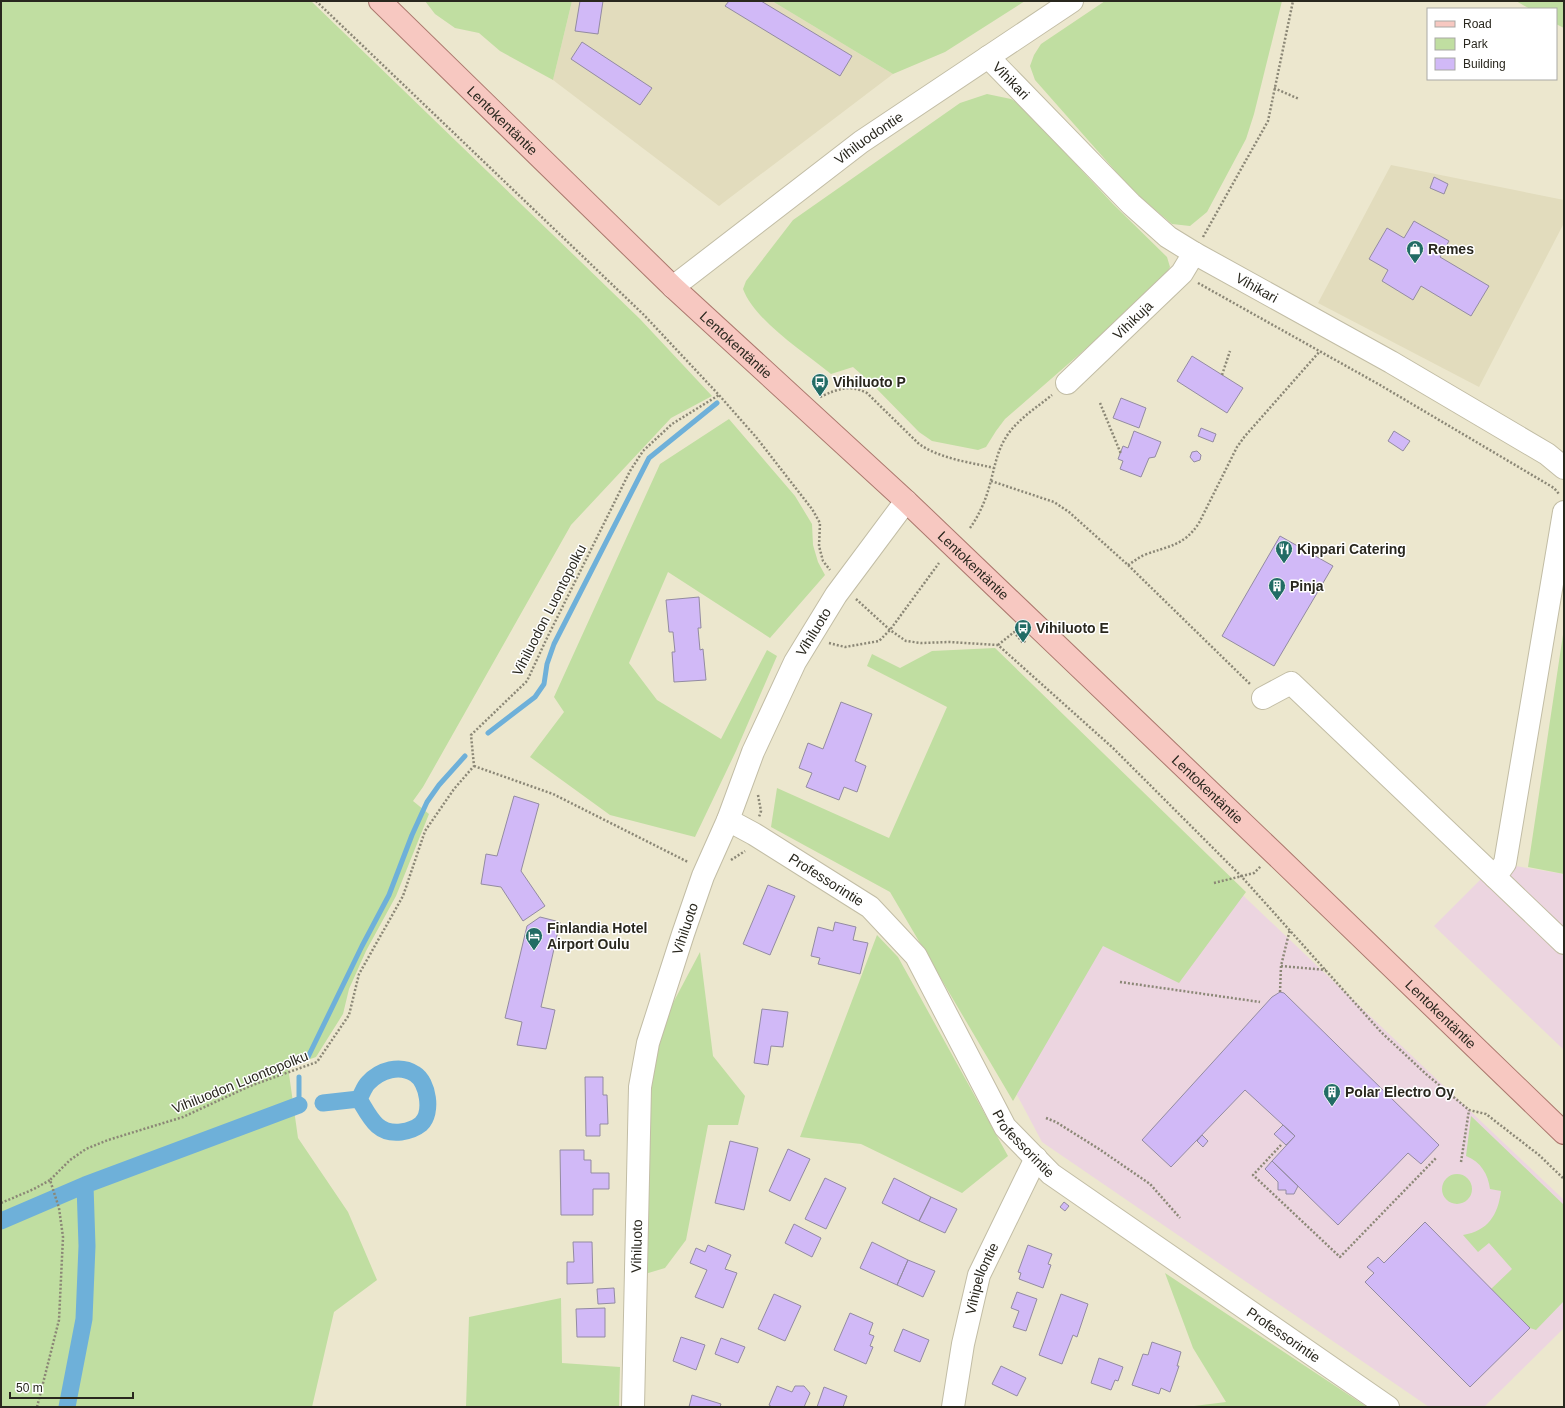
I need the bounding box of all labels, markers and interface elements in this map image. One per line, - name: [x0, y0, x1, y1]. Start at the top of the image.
- legend: [1427, 8, 1557, 80]
- text: Road: [1463, 17, 1492, 31]
- text: Park: [1463, 37, 1489, 51]
- text: Building: [1463, 57, 1506, 71]
- street label: Vihikari: [989, 59, 1033, 103]
- street label: Lentokentäntie: [464, 83, 541, 158]
- street label: Vihiluodontie: [831, 108, 906, 168]
- shop icon: Remes: [1405, 239, 1425, 264]
- place label: Remes: [1428, 241, 1474, 257]
- street label: Vihikari: [1233, 270, 1281, 306]
- street label: Vihikuja: [1110, 297, 1156, 343]
- street label: Lentokentäntie: [697, 308, 775, 382]
- bus stop icon: Vihiluoto P: [810, 372, 830, 397]
- place label: Vihiluoto P: [833, 374, 906, 390]
- street label: Lentokentäntie: [935, 528, 1012, 603]
- restaurant icon: Kippari Catering: [1274, 539, 1294, 564]
- place label: Kippari Catering: [1297, 541, 1406, 557]
- street label: Vihiluodon Luontopolku: [509, 542, 589, 678]
- building icon: Pinja: [1267, 576, 1287, 601]
- place label: Pinja: [1290, 578, 1324, 594]
- street label: Vihiluoto: [793, 605, 834, 659]
- bus stop icon: Vihiluoto E: [1013, 618, 1033, 643]
- place label: Vihiluoto E: [1036, 620, 1109, 636]
- street label: Lentokentäntie: [1169, 752, 1246, 827]
- street label: Professorintie: [786, 850, 867, 909]
- street label: Vihiluoto: [669, 900, 701, 956]
- place label: Finlandia Hotel Airport Oulu: [547, 920, 647, 952]
- hotel icon: Finlandia Hotel Airport Oulu: [524, 926, 544, 951]
- street label: Lentokentäntie: [1402, 976, 1480, 1052]
- street label: Vihiluodon Luontopolku: [170, 1047, 310, 1117]
- building icon: Polar Electro Oy: [1322, 1082, 1342, 1107]
- place label: Polar Electro Oy: [1345, 1084, 1454, 1100]
- street label: Professorintie: [989, 1107, 1058, 1181]
- street label: Vihiluoto: [628, 1219, 645, 1273]
- street label: Vihipellontie: [962, 1240, 1002, 1316]
- street label: Professorintie: [1244, 1304, 1323, 1366]
- scale bar: [10, 1374, 133, 1400]
- text: 50 m: [16, 1381, 43, 1395]

